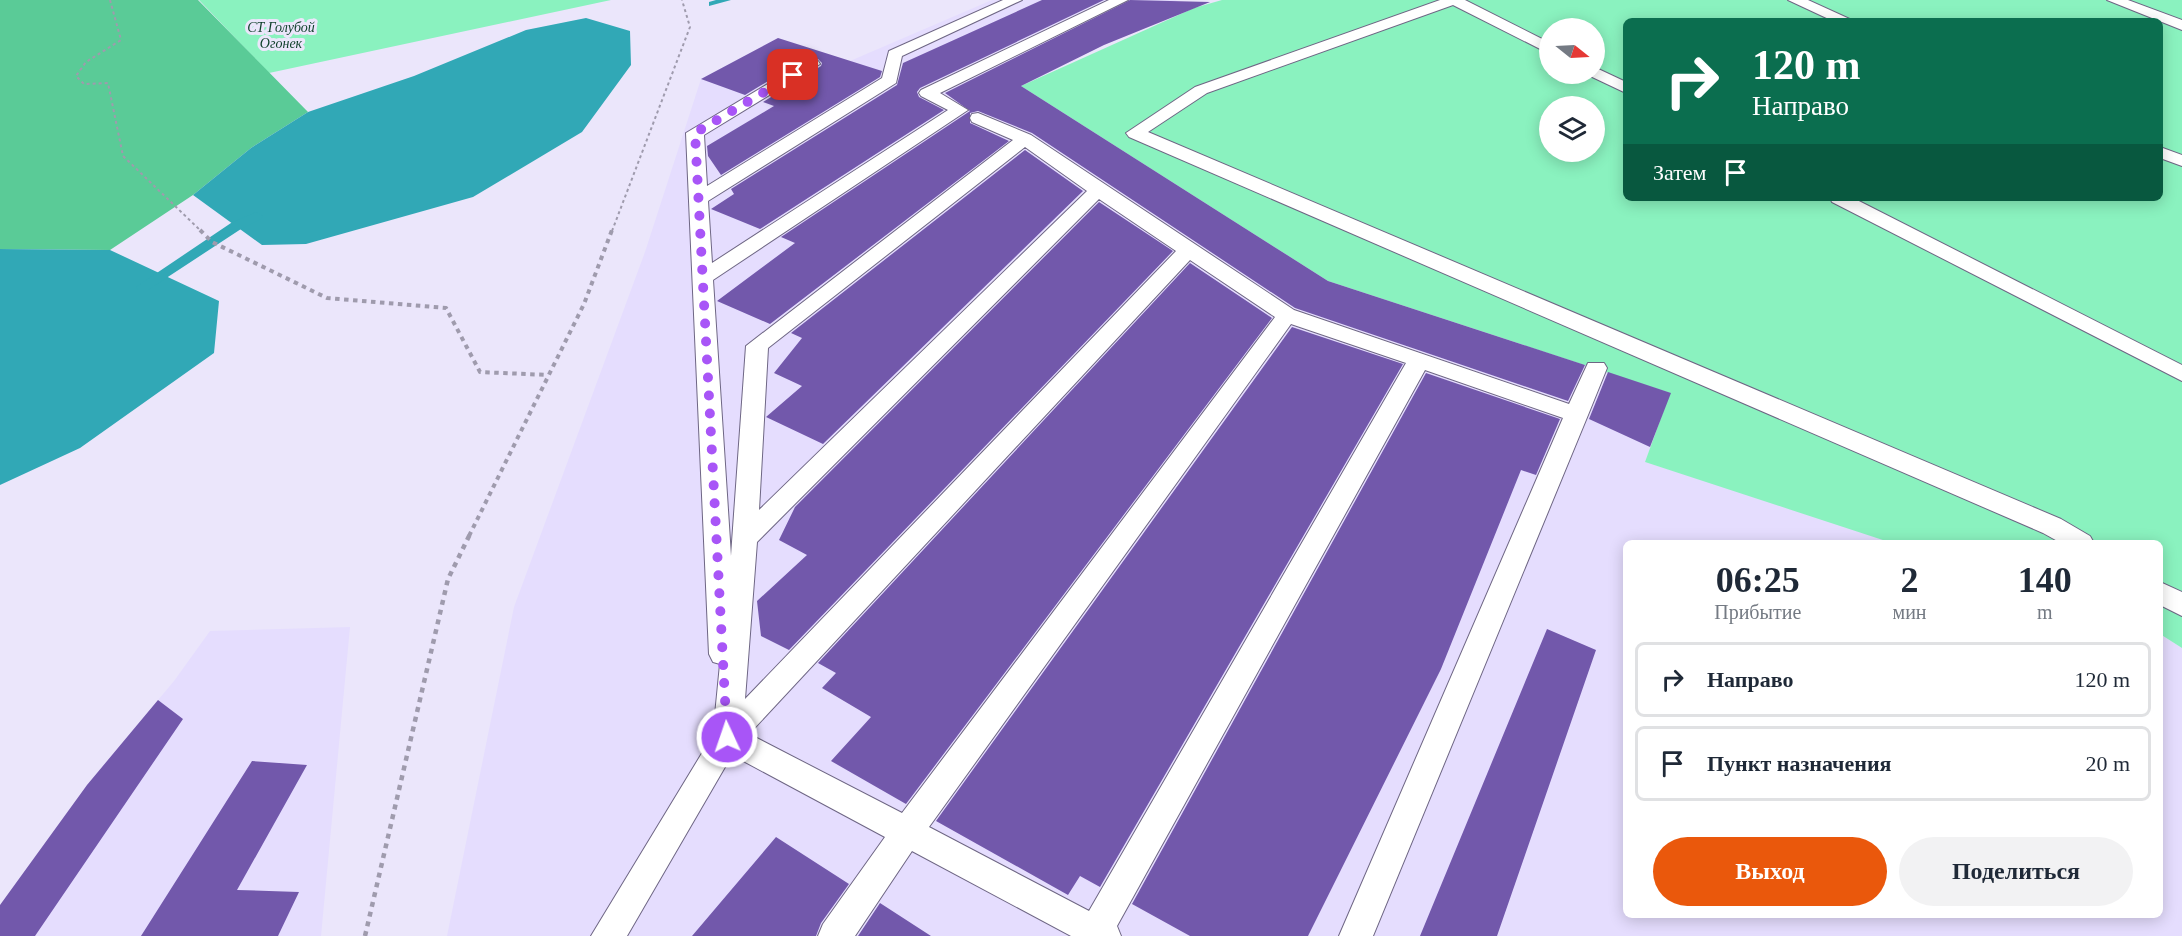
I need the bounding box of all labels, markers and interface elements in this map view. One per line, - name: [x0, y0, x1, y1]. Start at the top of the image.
- north arrow: [1539, 18, 1605, 84]
- map controls: [1539, 18, 1605, 162]
- park label: СТ Голубой Огонек: [247, 20, 315, 51]
- icon: right: [1653, 42, 1731, 120]
- text: 120 m: [1752, 42, 1861, 88]
- pin: [767, 49, 818, 100]
- icon: arrive: [776, 58, 809, 91]
- text: Направо: [1752, 91, 1849, 121]
- button: layers: [1539, 96, 1605, 162]
- icon: arrive: [1719, 156, 1752, 189]
- text: Затем: [1653, 160, 1707, 185]
- text: 06:25: [1716, 560, 1800, 600]
- text: 2: [1901, 560, 1919, 600]
- text: 140: [2018, 560, 2072, 600]
- text: Прибытие: [1714, 601, 1801, 623]
- text: мин: [1893, 601, 1927, 623]
- text: m: [2037, 601, 2053, 623]
- icon: right: [1656, 663, 1689, 696]
- text: Направо: [1707, 667, 1793, 692]
- text: 120 m: [2074, 667, 2130, 692]
- position arrow: [695, 705, 759, 769]
- icon: arrive: [1656, 747, 1689, 780]
- text: Пункт назначения: [1707, 751, 1892, 776]
- text: 20 m: [2085, 751, 2130, 776]
- button: Выход: [1653, 837, 1887, 906]
- button: Поделиться: [1899, 837, 2133, 906]

